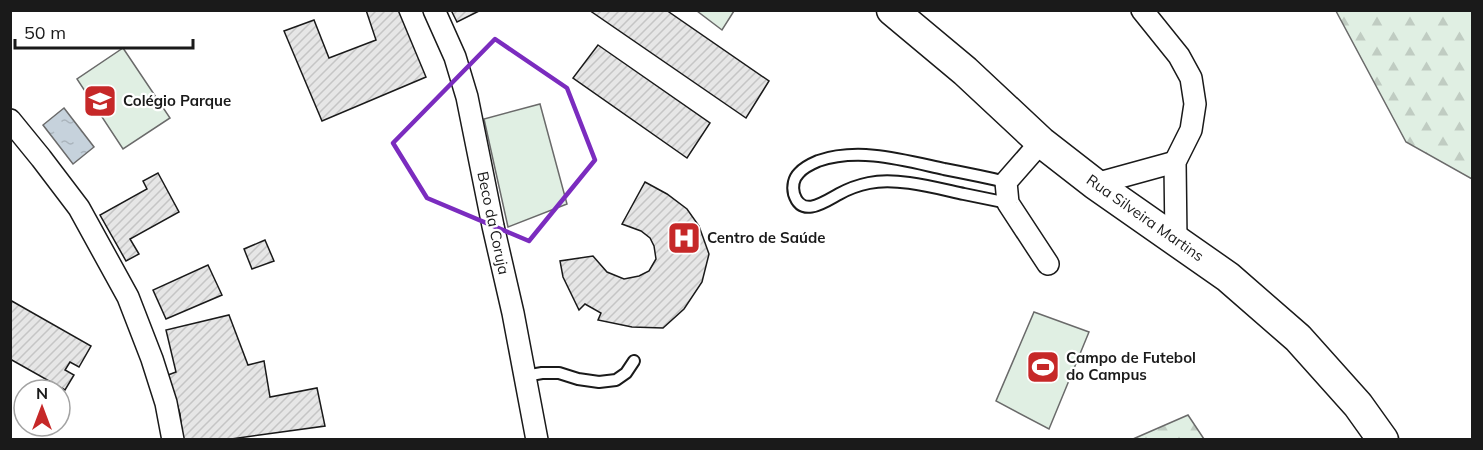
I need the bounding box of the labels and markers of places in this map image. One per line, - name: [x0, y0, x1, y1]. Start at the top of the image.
- school or university icon: Colégio Parque: [82, 83, 118, 119]
- place label: Colégio Parque: [123, 91, 231, 110]
- hospital icon: Centro de Saúde: [666, 220, 702, 256]
- place label: Centro de Saúde: [707, 228, 826, 247]
- place label: Campo de Futebol do Campus: [1066, 348, 1196, 384]
- sports icon: Campo de Futebol do Campus: [1025, 349, 1061, 385]

